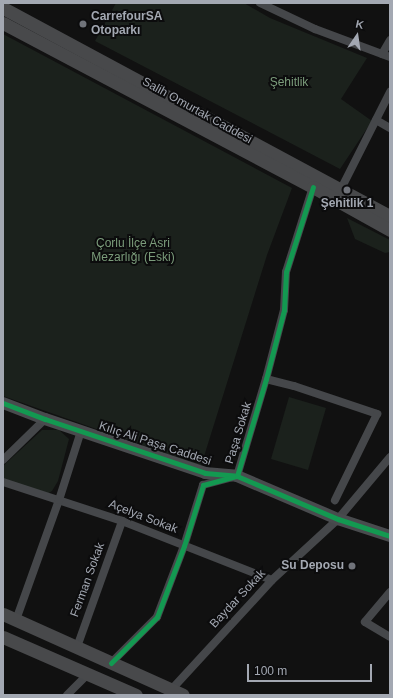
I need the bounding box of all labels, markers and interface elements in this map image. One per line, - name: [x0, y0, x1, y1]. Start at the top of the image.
- place label: CarrefourSA Otoparkı: [91, 10, 162, 38]
- north arrow: [337, 16, 377, 56]
- text: K: [354, 18, 365, 31]
- marker: CarrefourSA Otoparkı: [78, 19, 88, 29]
- street label: Salih Omurtak Caddesi: [140, 75, 254, 147]
- park label: Şehitlik: [270, 76, 308, 90]
- marker: Şehitlik 1: [342, 185, 352, 195]
- place label: Şehitlik 1: [321, 197, 373, 211]
- park label: Çorlu İlçe Asri Mezarlığı (Eski): [91, 237, 175, 265]
- street label: Paşa Sokak: [223, 400, 255, 466]
- street label: Kılıç Ali Paşa Caddesi: [97, 419, 213, 469]
- street label: Açelya Sokak: [106, 497, 180, 537]
- street label: Ferman Sokak: [68, 541, 108, 619]
- place label: Su Deposu: [281, 559, 344, 573]
- marker: Su Deposu: [347, 561, 357, 571]
- street label: Baydar Sokak: [207, 567, 269, 631]
- scale bar: [249, 656, 374, 682]
- text: 100 m: [254, 664, 287, 678]

